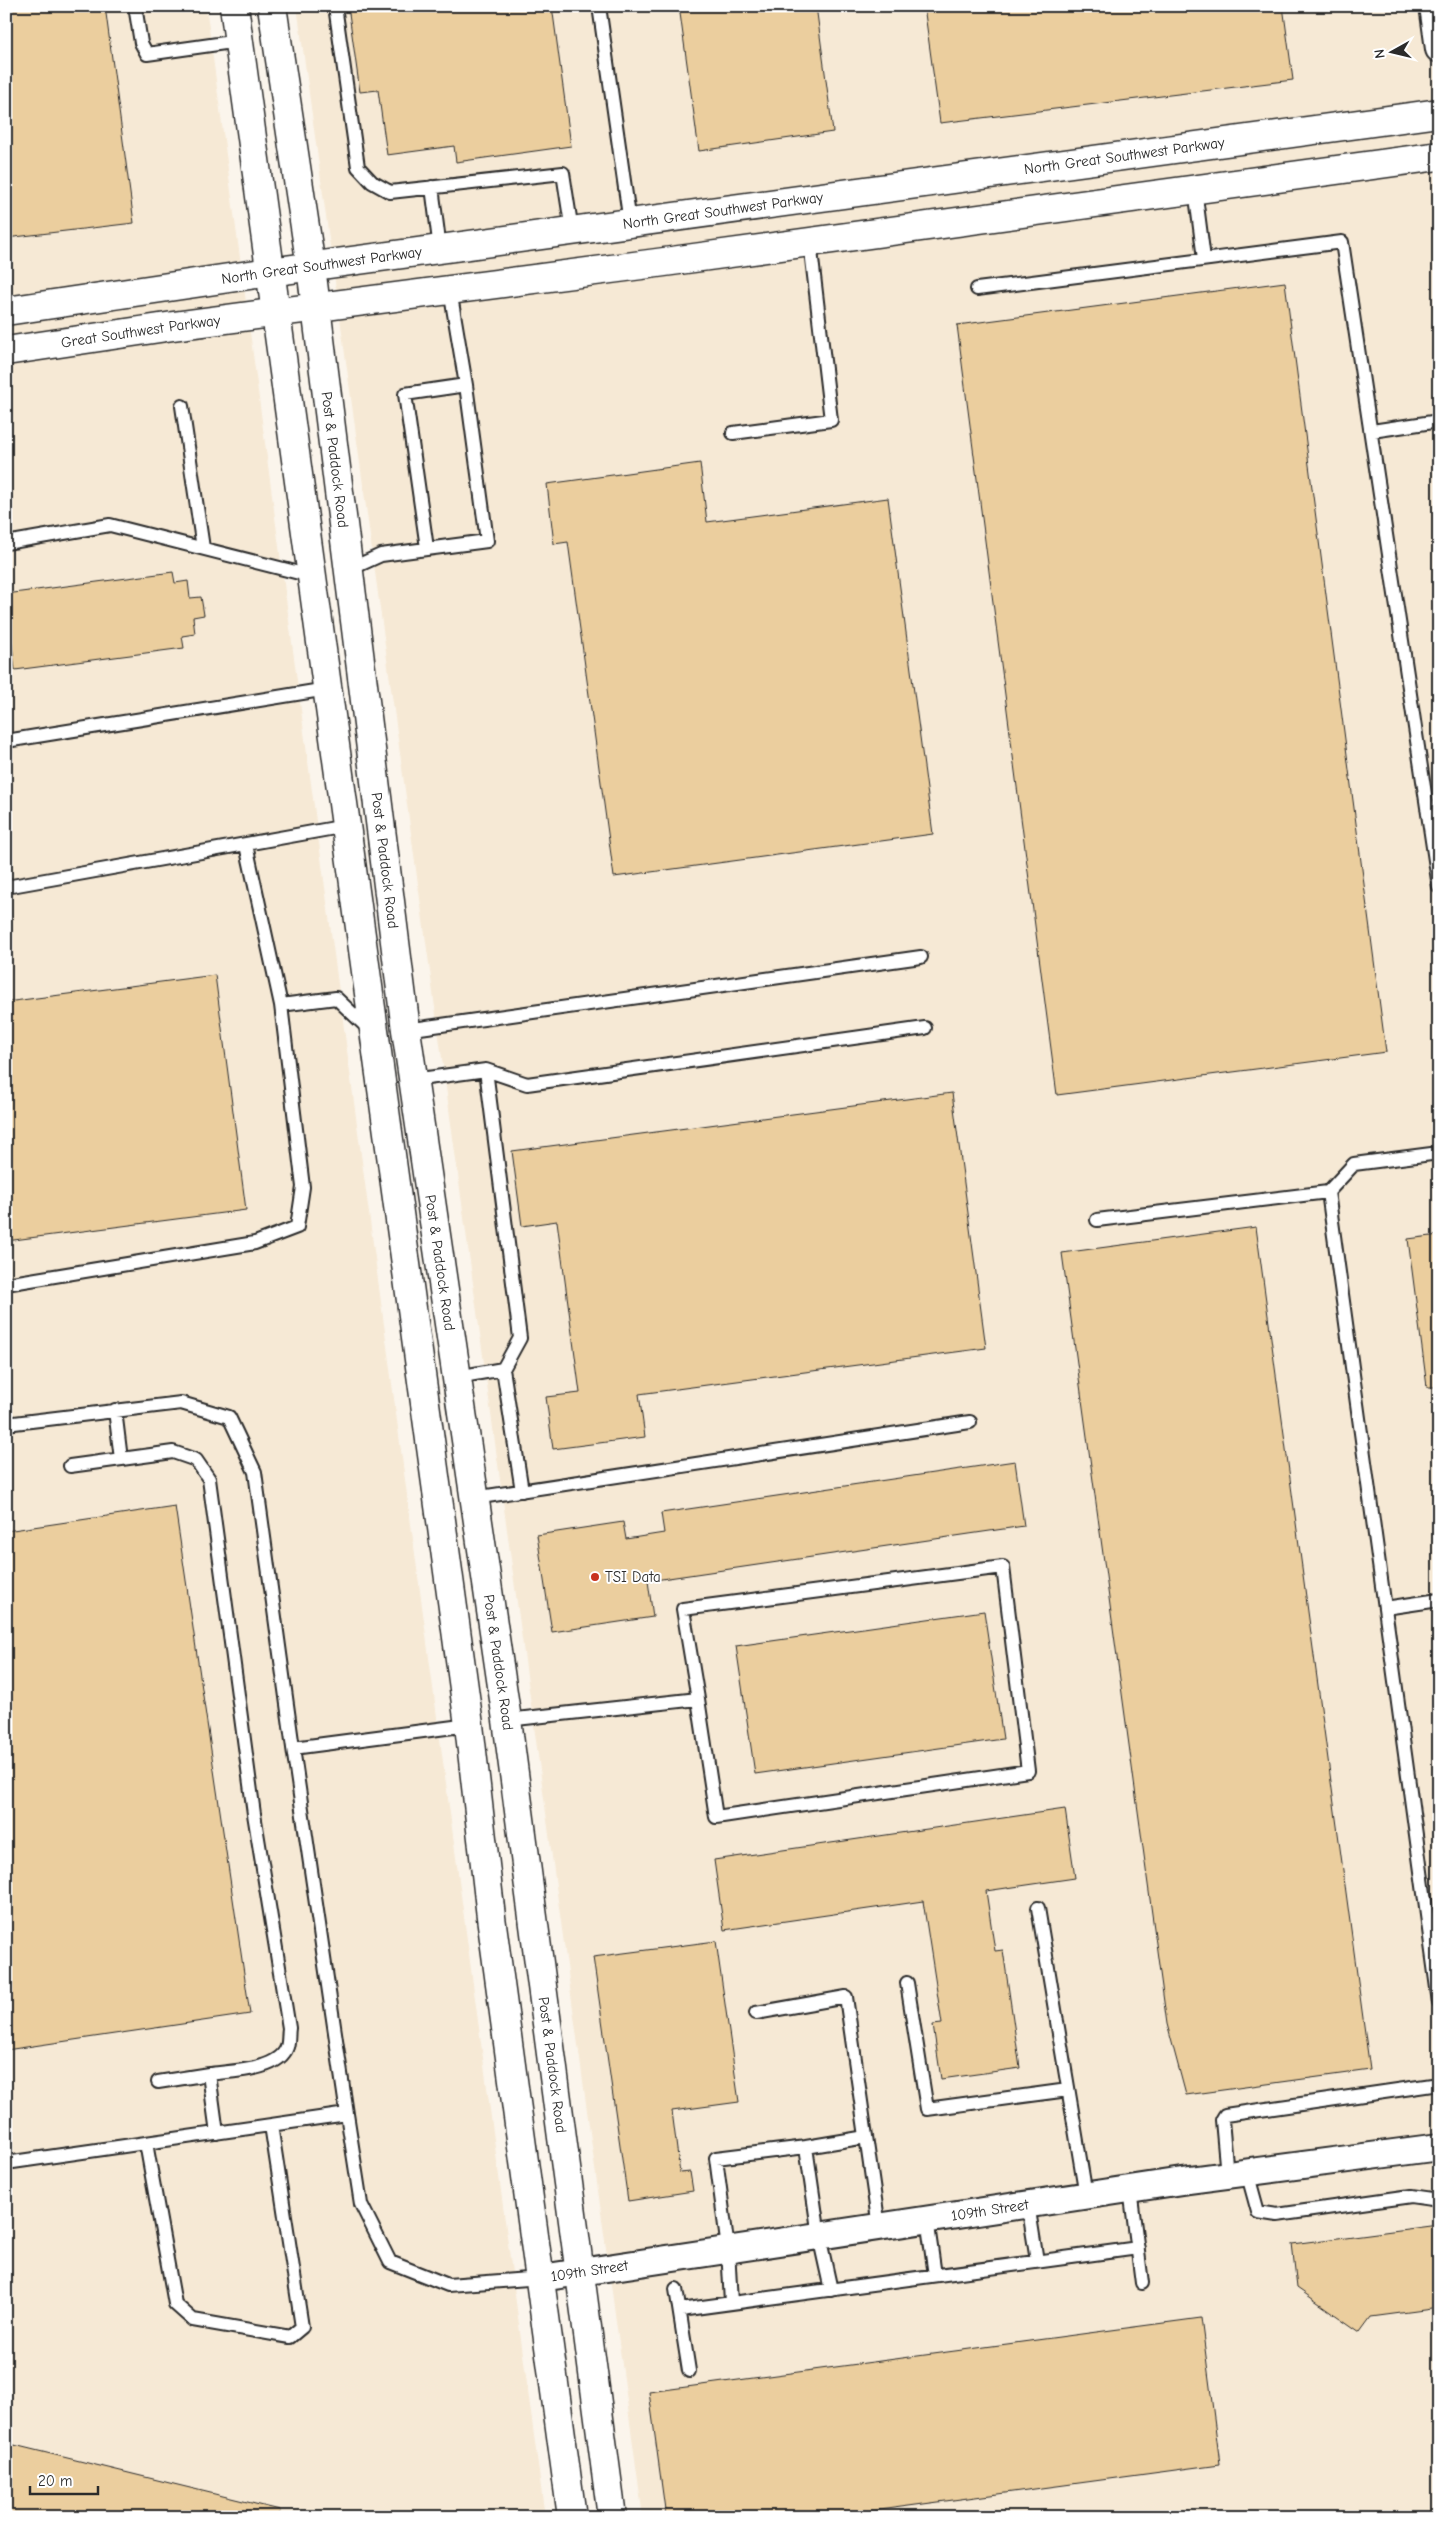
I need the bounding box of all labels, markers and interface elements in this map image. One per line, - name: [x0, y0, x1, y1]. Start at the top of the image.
- north arrow: [1368, 28, 1418, 78]
- text: N: [1371, 48, 1389, 59]
- street label: North Great Southwest Parkway: [1023, 133, 1226, 178]
- street label: North Great Southwest Parkway: [622, 188, 825, 233]
- street label: North Great Southwest Parkway: [220, 242, 423, 288]
- street label: Great Southwest Parkway: [60, 311, 222, 352]
- street label: Post & Paddock Road: [318, 390, 352, 529]
- street label: Post & Paddock Road: [367, 791, 402, 930]
- street label: Post & Paddock Road: [421, 1194, 459, 1332]
- place label: TSI Data: [605, 1568, 661, 1586]
- marker: TSI Data: [589, 1571, 601, 1583]
- street label: Post & Paddock Road: [480, 1593, 517, 1732]
- street label: Post & Paddock Road: [535, 1996, 570, 2134]
- street label: 109th Street: [950, 2195, 1030, 2225]
- street label: 109th Street: [550, 2256, 630, 2285]
- scale bar: [30, 2463, 98, 2495]
- text: 20 m: [38, 2472, 72, 2490]

